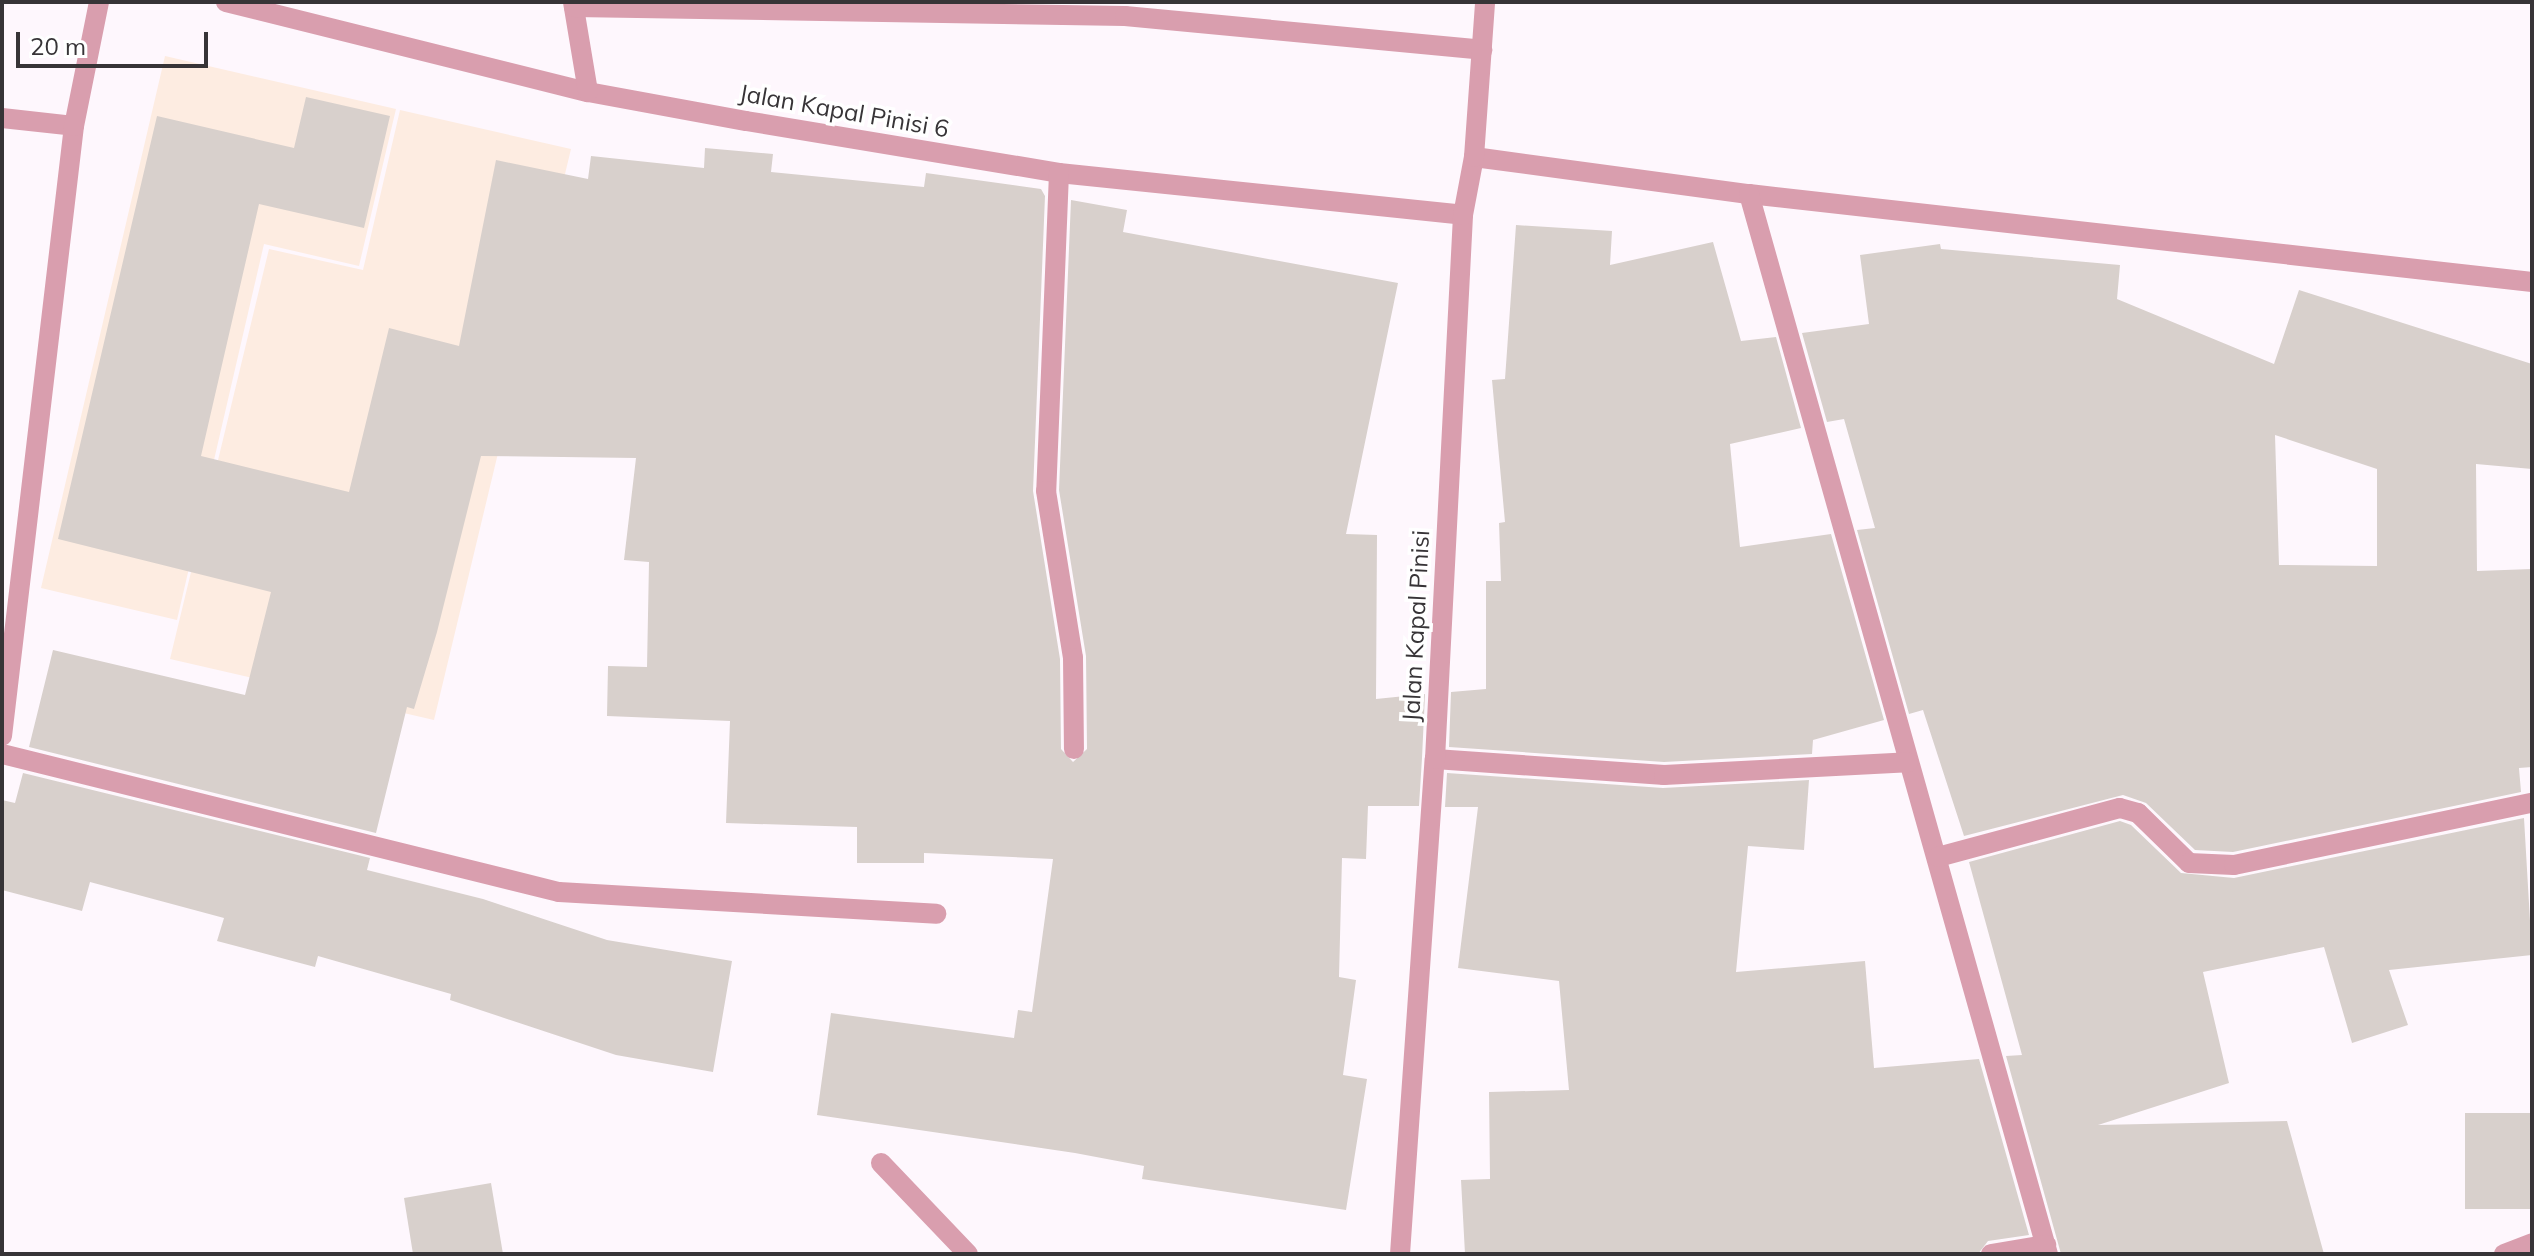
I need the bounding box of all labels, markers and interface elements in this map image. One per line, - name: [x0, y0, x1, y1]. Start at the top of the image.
- scale bar: [20, 16, 212, 66]
- text: 20 m: [30, 31, 86, 61]
- street label: Jalan Kapal Pinisi 6: [737, 78, 951, 144]
- street label: Jalan Kapal Pinisi: [1397, 529, 1435, 723]

